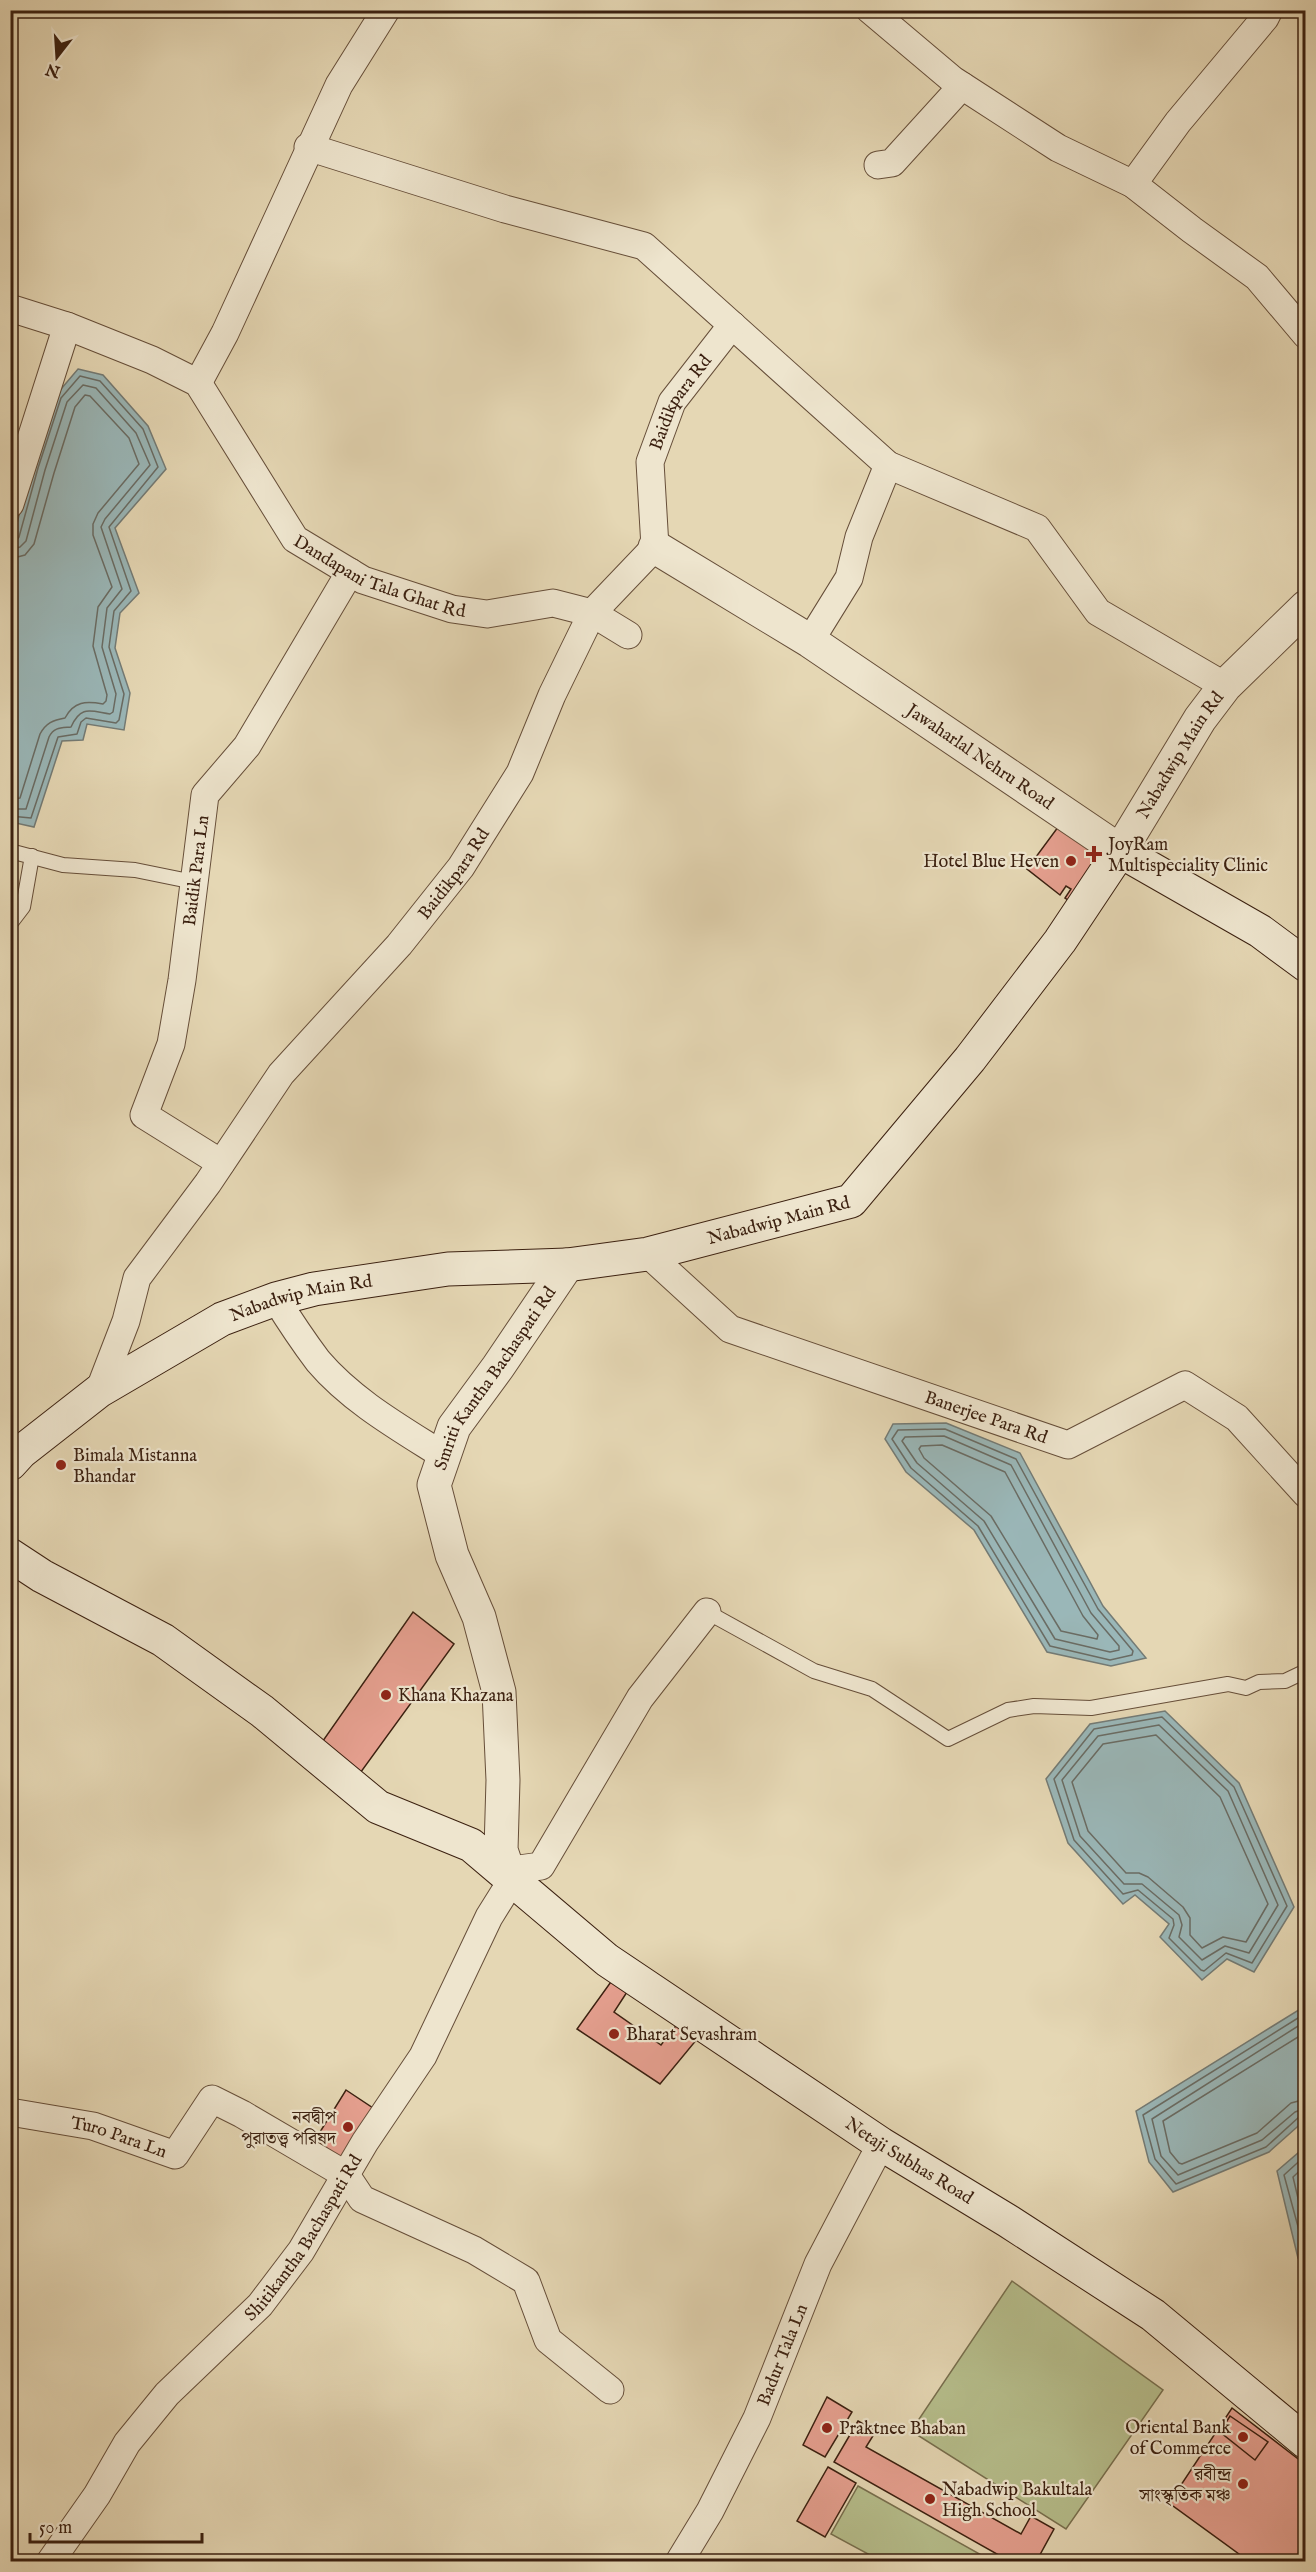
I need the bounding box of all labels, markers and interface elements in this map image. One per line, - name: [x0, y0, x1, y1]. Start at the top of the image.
- north arrow: [27, 27, 87, 87]
- text: N: [44, 58, 64, 81]
- street label: Baidikpara Rd: [645, 350, 718, 454]
- street label: Dandapani Tala Ghat Rd: [289, 531, 467, 624]
- street label: Nabadwip Main Rd: [1132, 687, 1230, 823]
- street label: Jawaharlal Nehru Road: [900, 698, 1058, 816]
- street label: Baidik Para Ln: [179, 814, 215, 927]
- street label: Baidikpara Rd: [414, 824, 496, 925]
- place label: JoyRam Multispeciality Clinic: [1106, 834, 1268, 878]
- marker: JoyRam Multispeciality Clinic: [1085, 845, 1103, 863]
- place label: Hotel Blue Heven: [923, 851, 1059, 874]
- marker: Hotel Blue Heven: [1064, 854, 1078, 868]
- street label: Nabadwip Main Rd: [705, 1192, 853, 1251]
- street label: Nabadwip Main Rd: [227, 1270, 374, 1328]
- street label: Smriti Kantha Bachaspati Rd: [430, 1282, 562, 1473]
- street label: Banerjee Para Rd: [921, 1387, 1051, 1450]
- place label: Bimala Mistanna Bhandar: [73, 1445, 197, 1489]
- marker: Bimala Mistanna Bhandar: [54, 1458, 68, 1472]
- place label: Khana Khazana: [398, 1685, 514, 1708]
- marker: Khana Khazana: [379, 1688, 393, 1702]
- place label: Bharat Sevashram: [626, 2024, 757, 2047]
- marker: Bharat Sevashram: [607, 2027, 621, 2041]
- place label: নবদ্বীপ পুরাতত্ত্ব পরিষদ: [241, 2107, 337, 2151]
- street label: Turo Para Ln: [69, 2112, 170, 2164]
- street label: Netaji Subhas Road: [840, 2113, 977, 2210]
- marker: নবদ্বীপ পুরাতত্ত্ব পরিষদ: [341, 2120, 355, 2134]
- street label: Shitikantha Bachaspati Rd: [240, 2150, 368, 2327]
- street label: Badur Tala Ln: [753, 2301, 814, 2410]
- place label: Oriental Bank of Commerce: [1125, 2417, 1231, 2461]
- place label: Praktnee Bhaban: [839, 2418, 966, 2441]
- marker: Praktnee Bhaban: [820, 2421, 834, 2435]
- marker: Oriental Bank of Commerce: [1236, 2430, 1250, 2444]
- place label: রবীন্দ্র সাংস্কৃতিক মঞ্চ: [1138, 2464, 1232, 2508]
- marker: রবীন্দ্র সাংস্কৃতিক মঞ্চ: [1236, 2477, 1250, 2491]
- place label: Nabadwip Bakultala High School: [942, 2479, 1092, 2523]
- marker: Nabadwip Bakultala High School: [923, 2492, 937, 2506]
- scale bar: [30, 2506, 202, 2544]
- text: 50 m: [39, 2517, 72, 2540]

